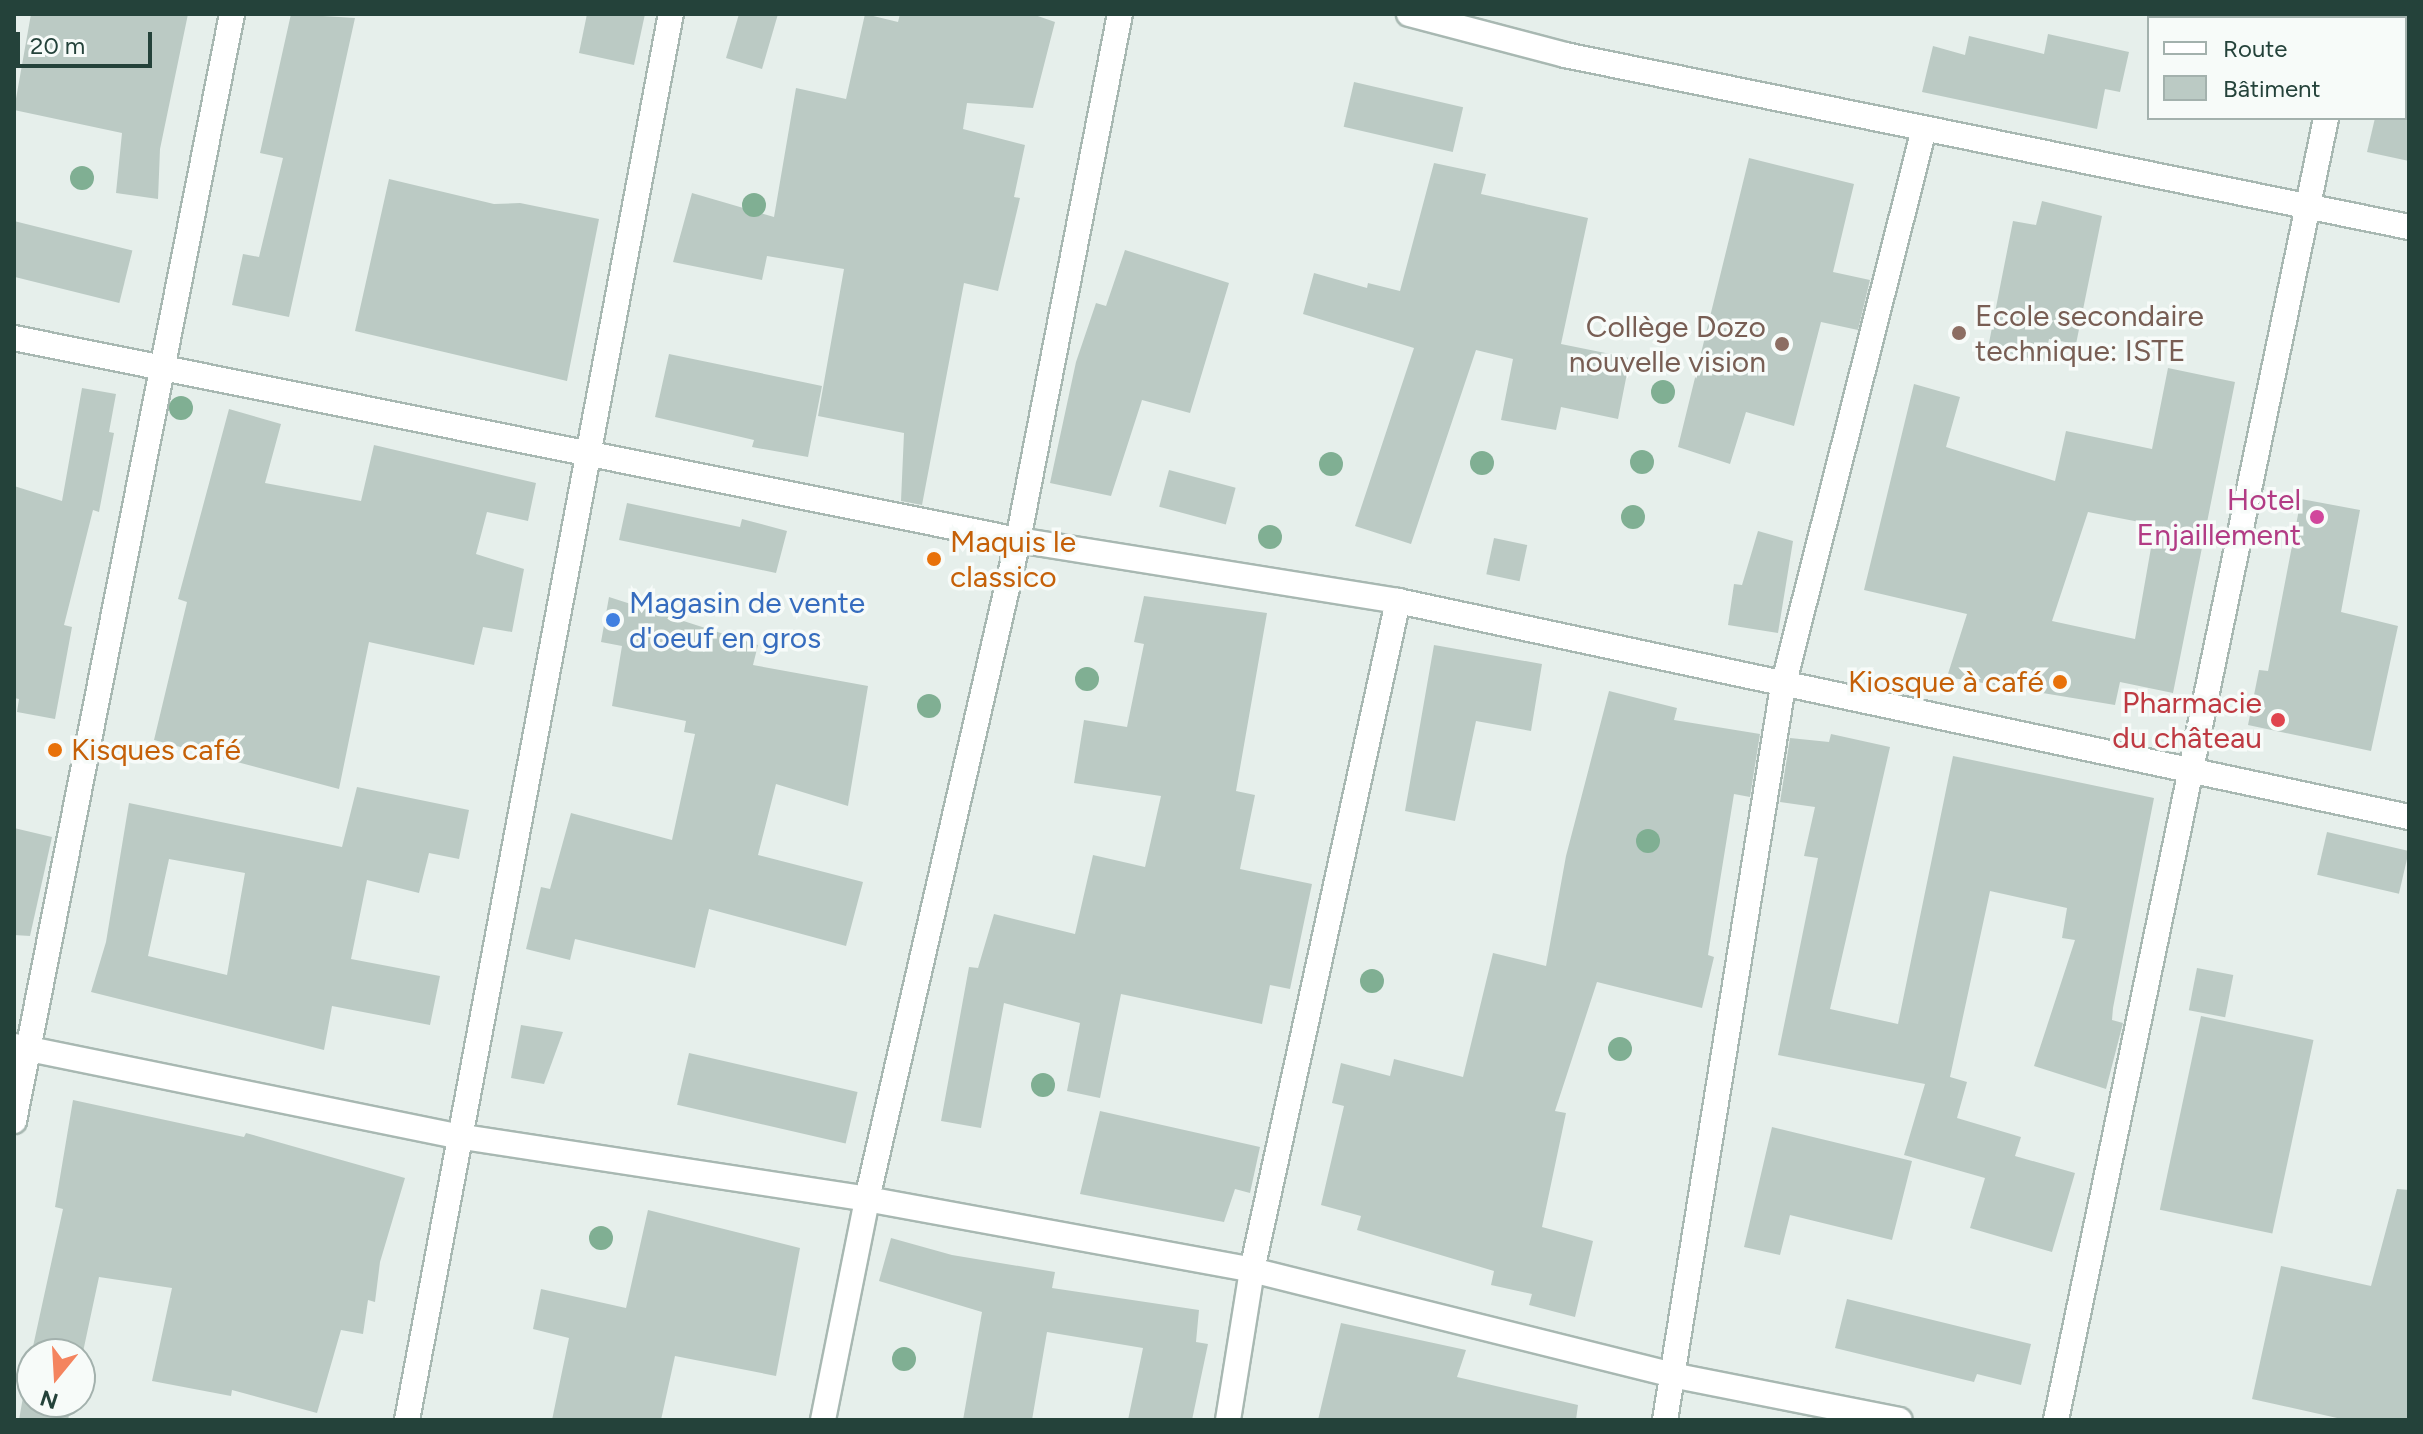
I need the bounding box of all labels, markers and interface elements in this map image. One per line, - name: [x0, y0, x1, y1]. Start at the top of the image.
- scale bar: [20, 16, 156, 66]
- legend: [2147, 16, 2407, 120]
- text: 20 m: [30, 31, 85, 60]
- text: Route: [2223, 34, 2287, 63]
- text: Bâtiment: [2223, 74, 2321, 103]
- place label: Ecole secondaire technique: ISTE: [1975, 298, 2204, 368]
- place label: Collège Dozo nouvelle vision: [1569, 309, 1766, 380]
- marker: Ecole secondaire technique: ISTE: [1950, 324, 1968, 342]
- marker: Collège Dozo nouvelle vision: [1773, 335, 1791, 353]
- place label: Hotel Enjaillement: [2137, 482, 2301, 552]
- marker: Hotel Enjaillement: [2308, 508, 2326, 526]
- place label: Maquis le classico: [950, 524, 1076, 594]
- marker: Maquis le classico: [925, 550, 943, 568]
- place label: Magasin de vente d'oeuf en gros: [629, 585, 865, 656]
- marker: Magasin de vente d'oeuf en gros: [604, 611, 622, 629]
- place label: Kiosque à café: [1848, 664, 2044, 700]
- marker: Kiosque à café: [2051, 673, 2069, 691]
- place label: Pharmacie du château: [2112, 685, 2262, 756]
- marker: Pharmacie du château: [2269, 711, 2287, 729]
- place label: Kisques café: [71, 732, 241, 768]
- marker: Kisques café: [46, 741, 64, 759]
- north arrow: [16, 1338, 96, 1418]
- text: N: [37, 1384, 61, 1415]

